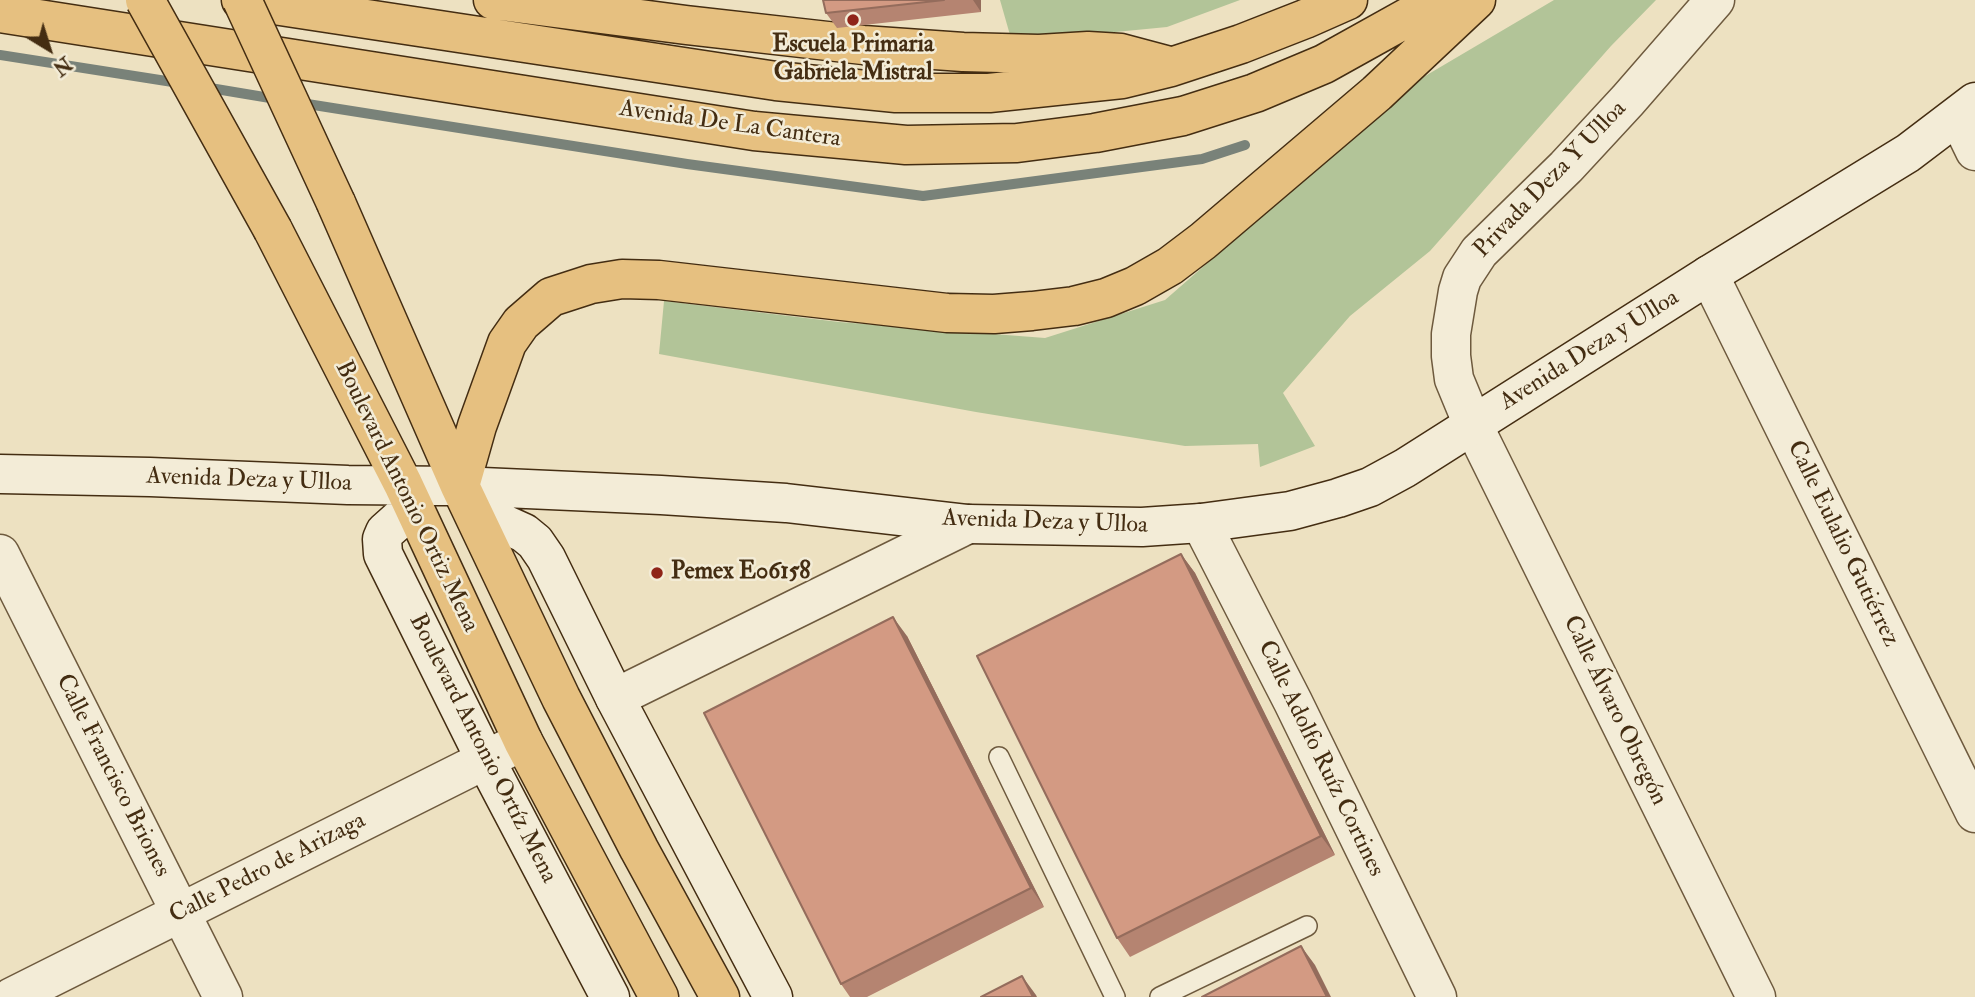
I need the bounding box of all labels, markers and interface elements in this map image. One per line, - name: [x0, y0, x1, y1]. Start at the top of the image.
- marker: Escuela Primaria Gabriela Mistral: [845, 12, 861, 28]
- north arrow: [14, 14, 84, 84]
- place label: Escuela Primaria Gabriela Mistral: [772, 32, 934, 88]
- text: N: [48, 51, 76, 80]
- street label: Avenida De La Cantera: [617, 95, 843, 155]
- street label: Privada Deza Y Ulloa: [1469, 95, 1633, 265]
- street label: Avenida Deza y Ulloa: [1495, 284, 1685, 418]
- street label: Boulevard Antonio Ortiz Mena: [328, 357, 484, 637]
- street label: Calle Eulalio Gutiérrez: [1780, 436, 1904, 652]
- street label: Avenida Deza y Ulloa: [146, 463, 352, 499]
- street label: Avenida Deza y Ulloa: [942, 505, 1148, 541]
- place label: Pemex E06158: [671, 559, 811, 587]
- marker: Pemex E06158: [649, 565, 665, 581]
- street label: Boulevard Antonio Ortíz Mena: [402, 610, 562, 888]
- street label: Calle Álvaro Obregón: [1556, 611, 1672, 811]
- street label: Calle Adolfo Ruíz Cortines: [1250, 636, 1390, 882]
- street label: Calle Francisco Briones: [48, 670, 176, 882]
- street label: Calle Pedro de Arizaga: [165, 807, 371, 931]

